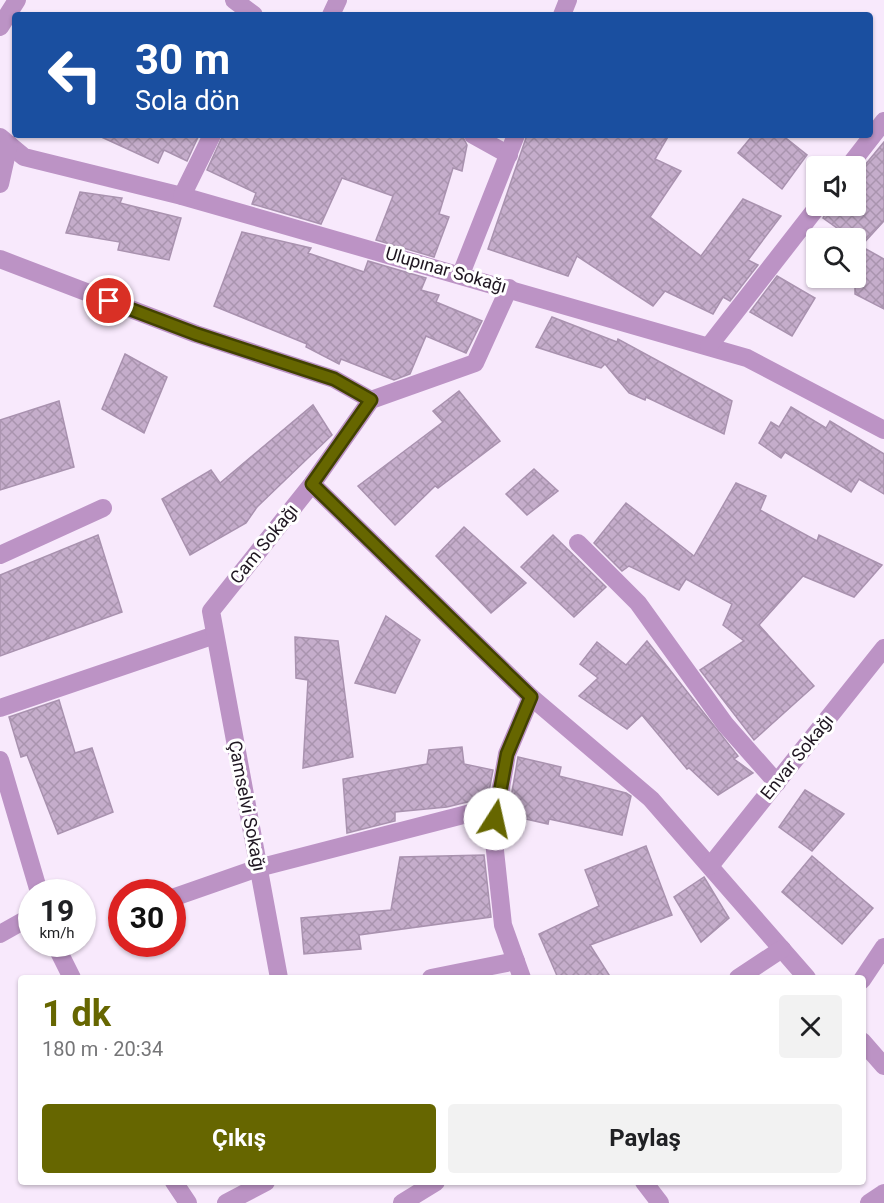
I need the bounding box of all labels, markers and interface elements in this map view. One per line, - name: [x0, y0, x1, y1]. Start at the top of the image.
- text: 30 m: [135, 35, 230, 84]
- icon: left: [36, 36, 114, 114]
- text: Sola dön: [135, 85, 240, 117]
- map controls: [806, 156, 866, 288]
- button: sound: [806, 156, 866, 216]
- button: search: [806, 228, 866, 288]
- street label: Ulupınar Sokağı: [383, 242, 509, 297]
- pin: [83, 275, 134, 326]
- icon: arrive: [92, 284, 125, 317]
- street label: Cam Sokağı: [225, 500, 302, 588]
- street label: Envar Sokağı: [756, 710, 837, 804]
- street label: Çamselvi Sokağı: [225, 739, 270, 873]
- position arrow: [463, 787, 527, 851]
- speed limit sign: 30: [108, 879, 186, 957]
- text: 19: [40, 893, 74, 928]
- text: km/h: [39, 924, 75, 942]
- text: 1 dk: [42, 993, 111, 1035]
- button: close: [779, 995, 842, 1058]
- text: 180 m · 20:34: [42, 1037, 163, 1061]
- button: Çıkış: [42, 1104, 436, 1173]
- button: Paylaş: [448, 1104, 842, 1173]

